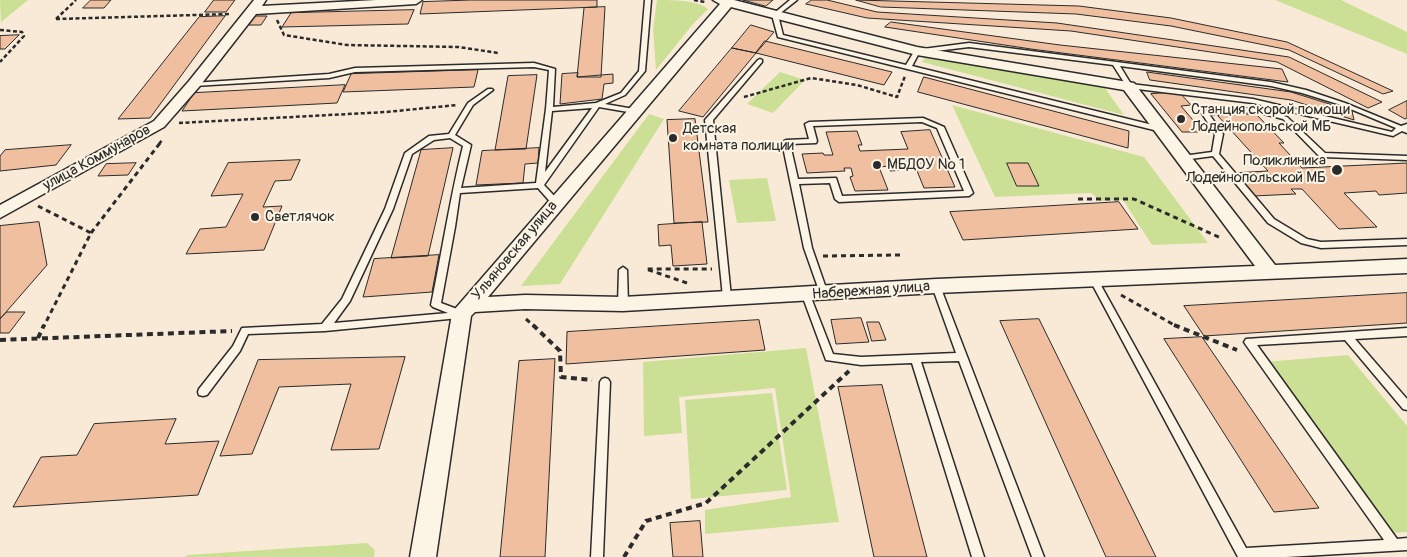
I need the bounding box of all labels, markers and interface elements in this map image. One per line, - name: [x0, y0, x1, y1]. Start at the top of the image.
- place label: Станция скорой помощи Лодейнопольской МБ: [1191, 101, 1350, 136]
- marker: Станция скорой помощи Лодейнопольской МБ: [1175, 113, 1187, 125]
- place label: Детская комната полиции: [683, 120, 794, 155]
- street label: улица Коммунаров: [40, 121, 154, 195]
- marker: Детская комната полиции: [667, 132, 679, 144]
- place label: Поликлиника Лодейнопольской МБ: [1186, 152, 1326, 187]
- place label: МБДОУ № 1: [887, 156, 965, 174]
- marker: МБДОУ № 1: [871, 159, 883, 171]
- marker: Поликлиника Лодейнопольской МБ: [1330, 163, 1344, 177]
- street label: Ульяновская улица: [468, 198, 562, 304]
- place label: Светлячок: [265, 208, 335, 226]
- marker: Светлячок: [249, 211, 261, 223]
- street label: Набережная улица: [811, 278, 931, 304]

